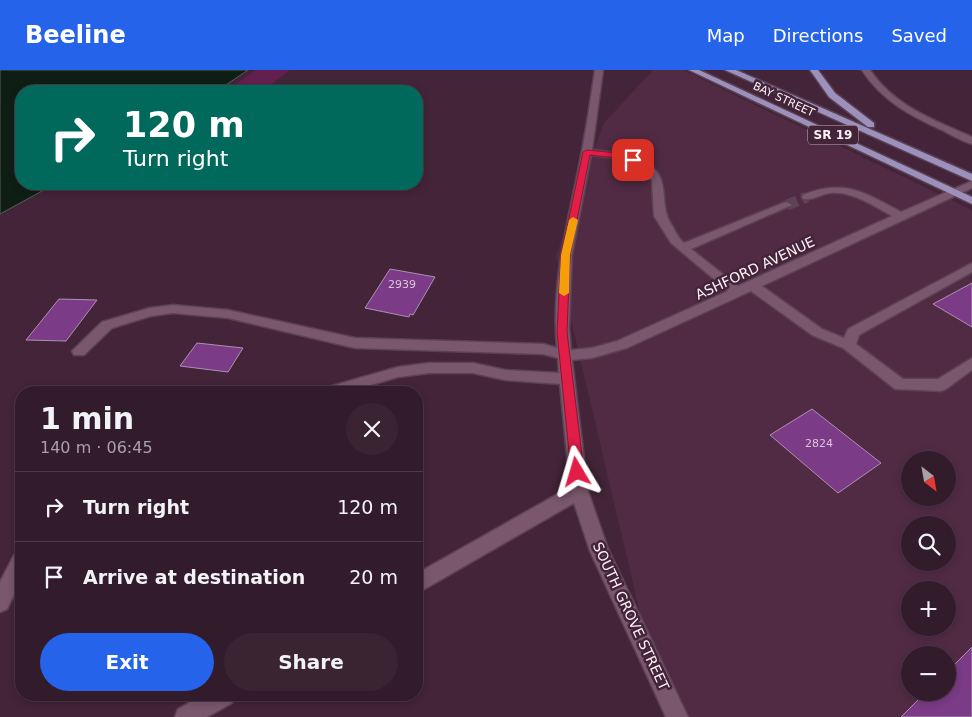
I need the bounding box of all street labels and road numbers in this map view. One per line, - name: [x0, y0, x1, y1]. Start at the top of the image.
- street label: BAY STREET: [751, 80, 817, 119]
- road number: SR 19: [808, 126, 858, 144]
- street label: ASHFORD AVENUE: [693, 233, 817, 303]
- street label: SOUTH GROVE STREET: [590, 540, 673, 693]

